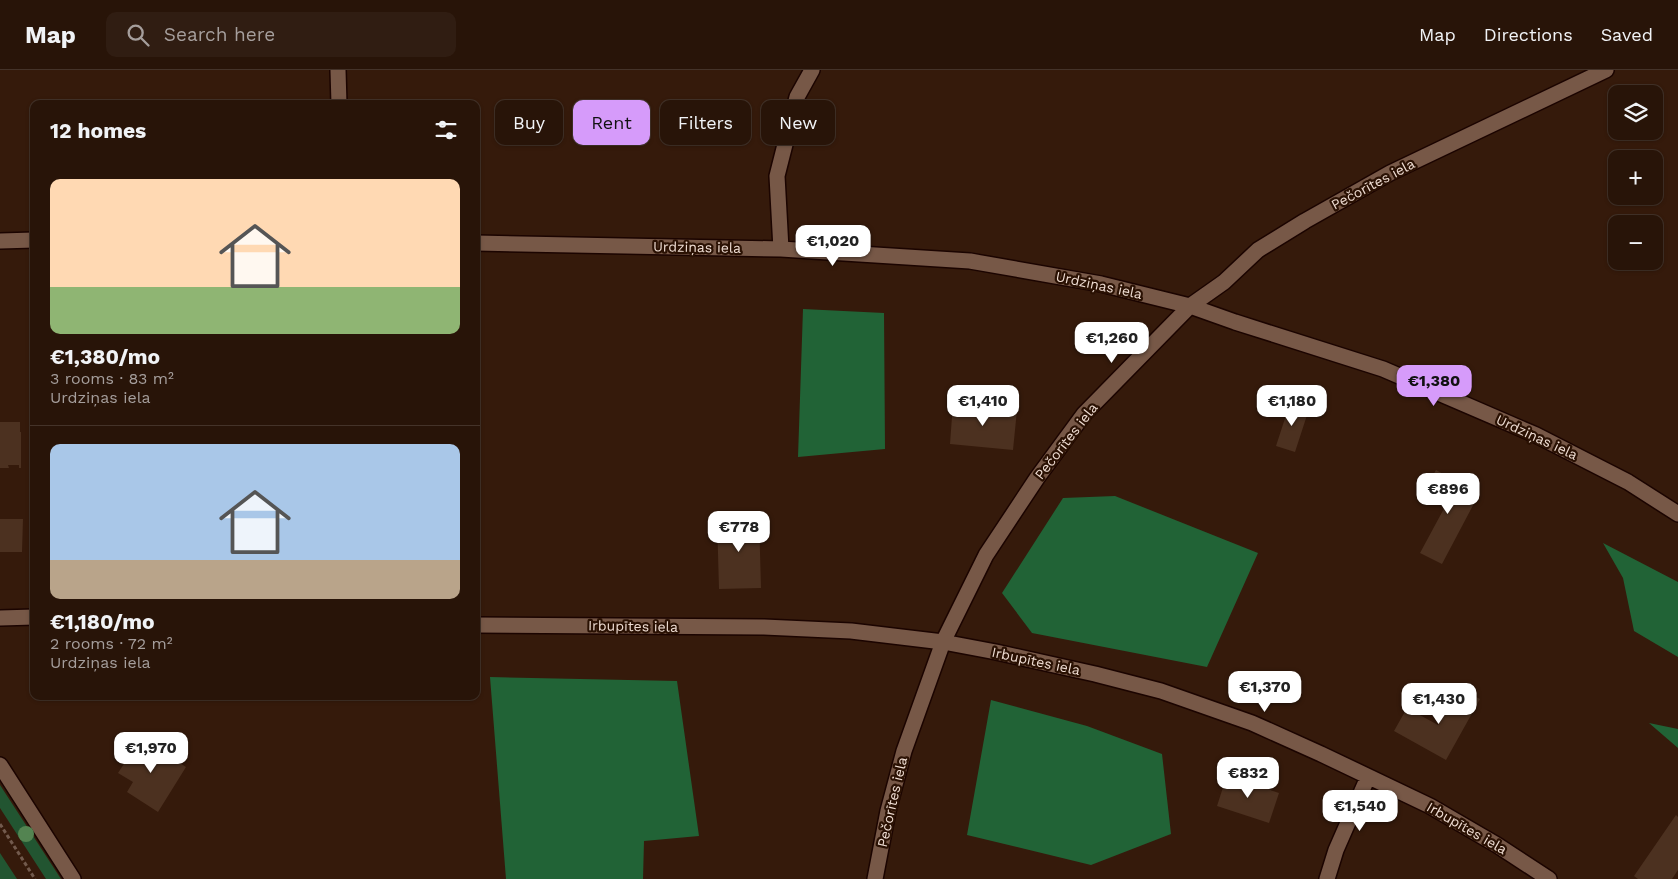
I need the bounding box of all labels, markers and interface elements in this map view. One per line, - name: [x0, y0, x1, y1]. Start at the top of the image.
- search box: [106, 12, 456, 57]
- text: Map: [25, 21, 76, 49]
- icon: search: [124, 21, 152, 49]
- text: Search here: [164, 23, 275, 46]
- text: Map: [1419, 24, 1456, 45]
- text: Directions: [1484, 24, 1573, 45]
- text: Saved: [1601, 24, 1653, 45]
- map controls: [1608, 85, 1663, 270]
- button: layers: [1608, 85, 1663, 140]
- chip: Buy: [495, 100, 563, 145]
- chip: Rent: [573, 100, 650, 145]
- chip: Filters: [660, 100, 751, 145]
- chip: New: [761, 100, 835, 145]
- icon: filters: [432, 116, 460, 144]
- text: 12 homes: [50, 118, 146, 143]
- button: +: [1608, 150, 1663, 205]
- street label: Pečorītes iela: [1329, 155, 1418, 213]
- icon: home: [210, 211, 300, 301]
- button: −: [1608, 215, 1663, 270]
- pin: €1,020: [792, 224, 874, 267]
- text: €1,020: [807, 231, 859, 250]
- street label: Urdziņas iela: [653, 238, 741, 257]
- street label: Urdziņas iela: [1054, 268, 1144, 303]
- pin: €1,260: [1071, 322, 1153, 364]
- text: €1,260: [1086, 328, 1138, 347]
- text: €1,380/mo: [50, 344, 160, 369]
- pin: €1,380: [1393, 364, 1475, 407]
- text: 3 rooms · 83 m²: [50, 369, 174, 388]
- text: €1,380: [1408, 371, 1460, 390]
- pin: €1,410: [942, 384, 1024, 427]
- pin: €1,180: [1251, 384, 1333, 427]
- text: Urdziņas iela: [50, 388, 151, 407]
- text: €1,410: [958, 391, 1008, 410]
- text: €1,180: [1268, 391, 1316, 410]
- street label: Pečorītes iela: [1031, 400, 1101, 482]
- street label: Urdziņas iela: [1493, 411, 1580, 464]
- pin: €896: [1418, 472, 1478, 515]
- icon: home: [210, 477, 300, 567]
- text: €896: [1428, 479, 1468, 498]
- pin: €778: [709, 510, 769, 553]
- text: €778: [719, 517, 759, 536]
- text: €1,180/mo: [50, 609, 154, 634]
- street label: Irbupītes iela: [588, 617, 678, 635]
- text: 2 rooms · 72 m²: [50, 634, 173, 653]
- street label: Irbupītes iela: [990, 644, 1082, 678]
- text: Urdziņas iela: [50, 653, 151, 672]
- pin: €1,370: [1224, 670, 1306, 713]
- text: €1,370: [1239, 677, 1291, 696]
- pin: €1,430: [1398, 682, 1480, 725]
- text: €1,430: [1413, 689, 1465, 708]
- pin: €1,970: [110, 732, 192, 774]
- text: €1,970: [125, 738, 177, 757]
- street label: Pečorītes iela: [874, 755, 910, 849]
- pin: €832: [1218, 756, 1278, 799]
- text: €832: [1228, 763, 1268, 782]
- pin: €1,540: [1319, 790, 1401, 832]
- text: €1,540: [1334, 796, 1386, 815]
- street label: Irbupītes iela: [1424, 799, 1510, 857]

